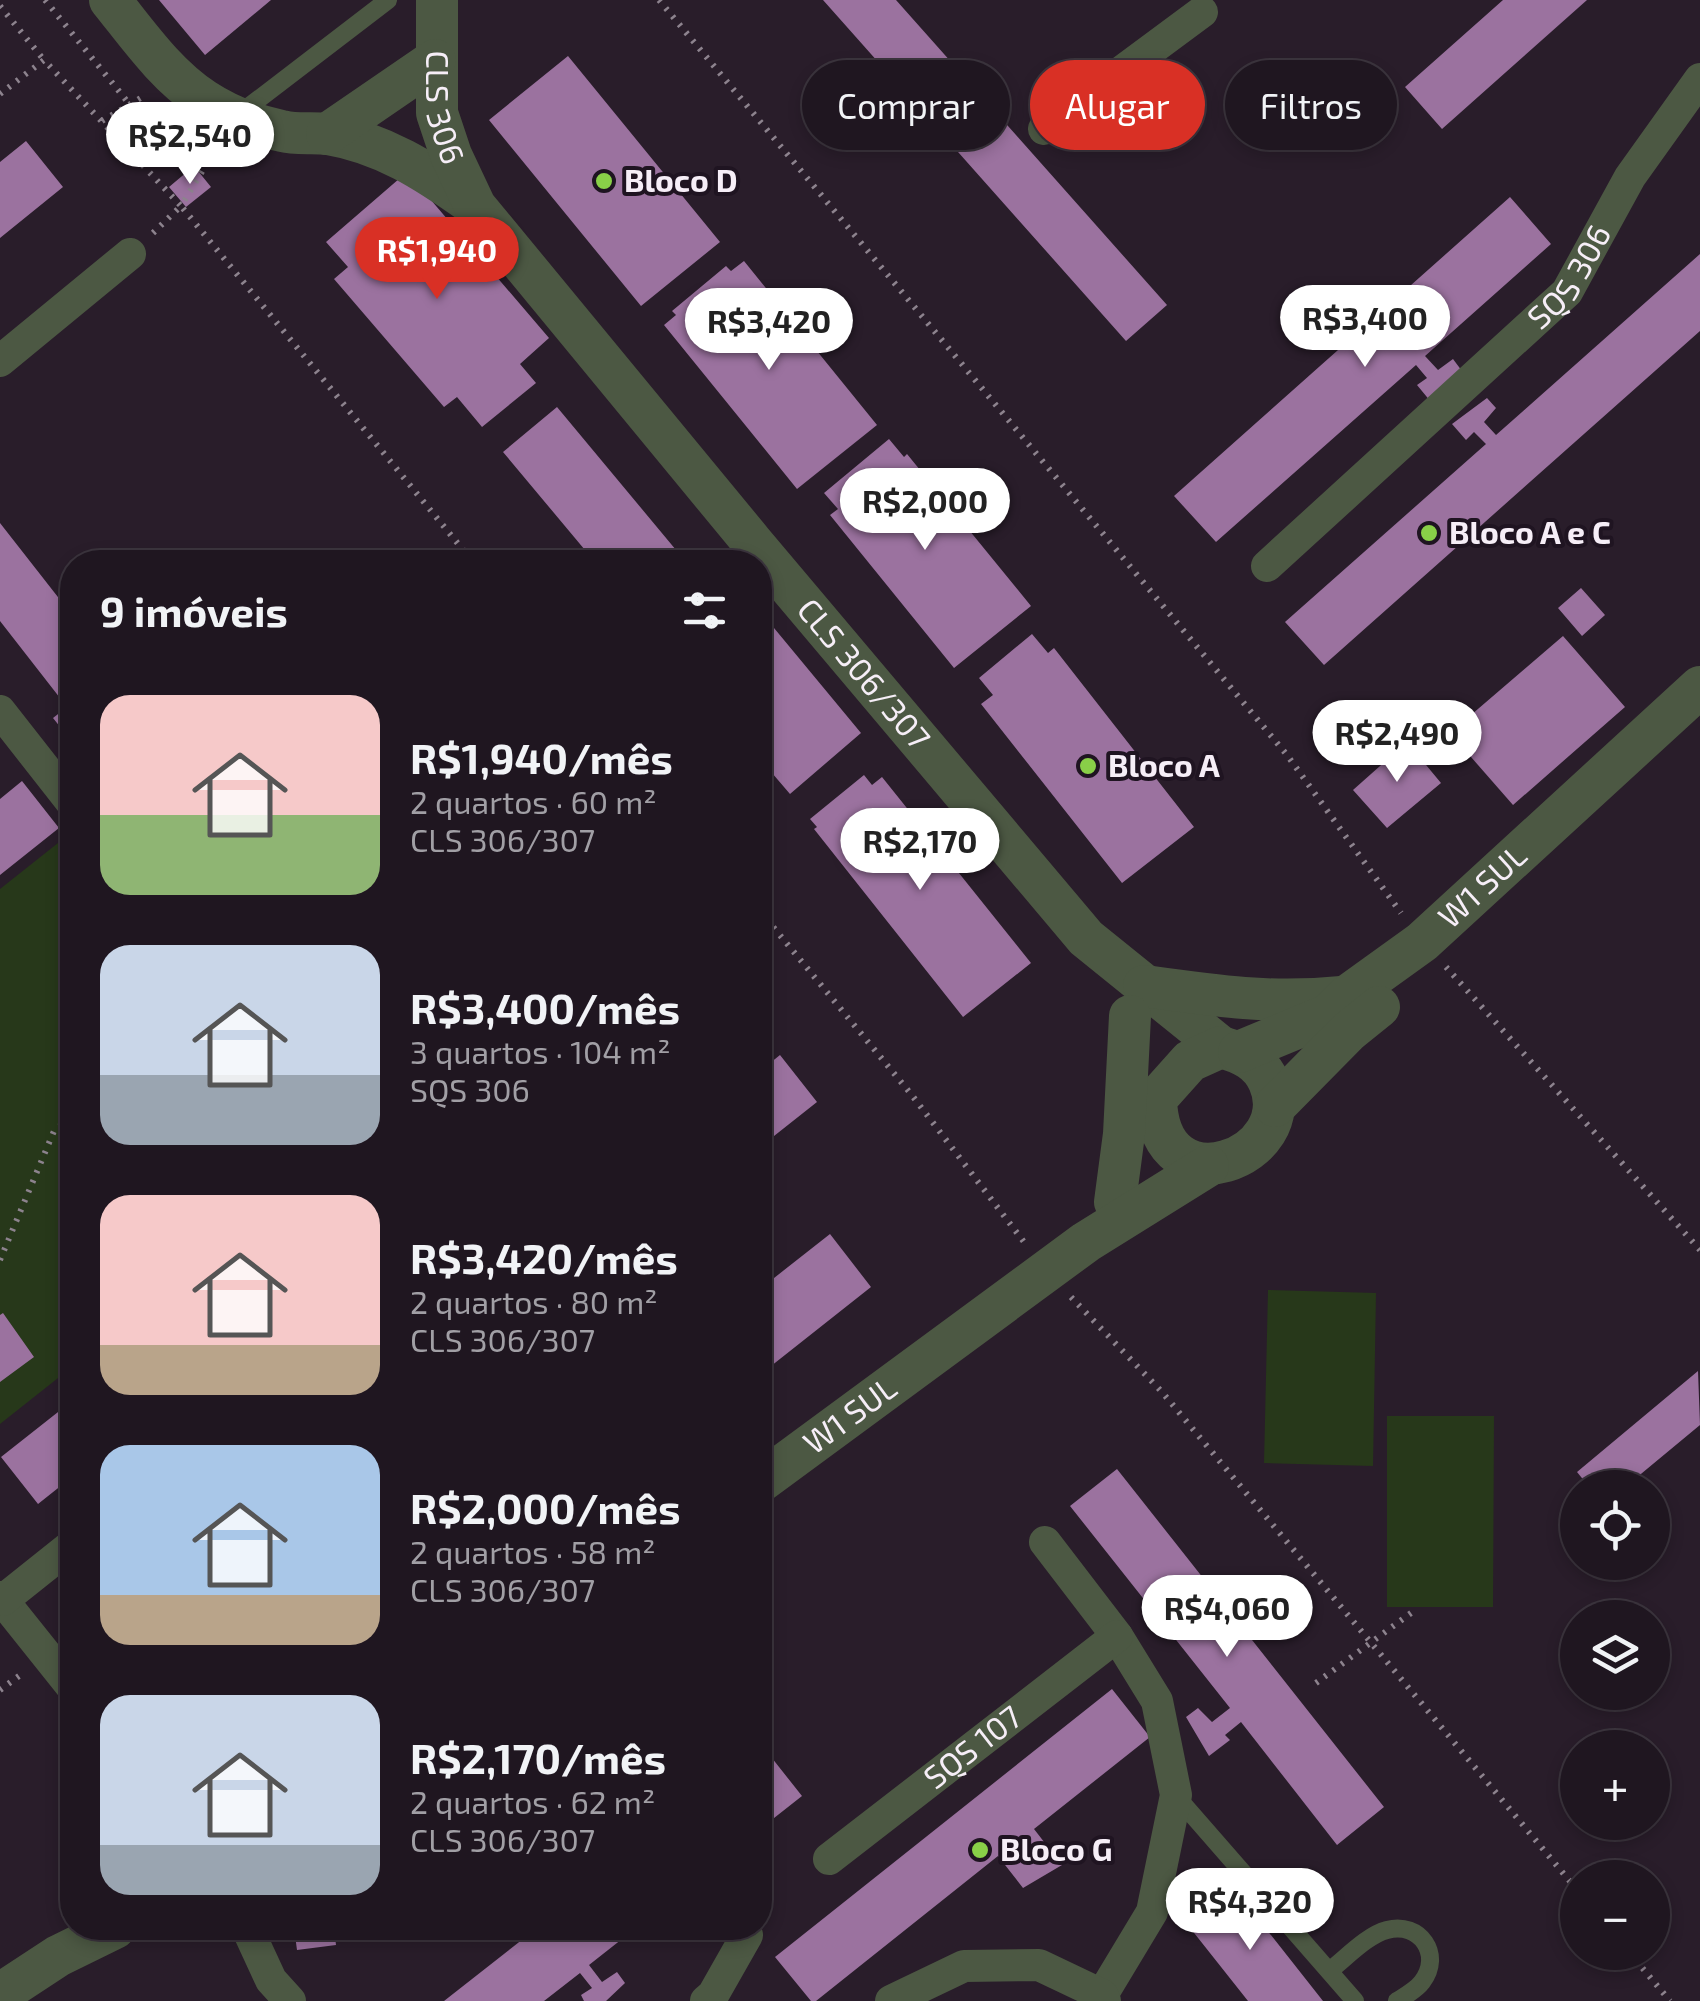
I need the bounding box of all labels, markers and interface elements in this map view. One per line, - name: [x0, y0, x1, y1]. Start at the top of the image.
- street label: CLS 306: [420, 50, 474, 168]
- chip: Comprar: [802, 60, 1010, 150]
- chip: Alugar: [1030, 60, 1205, 150]
- chip: Filtros: [1225, 60, 1397, 150]
- pin: R$2,540: [98, 102, 282, 187]
- text: R$2,540: [128, 115, 252, 153]
- place label: Bloco D: [624, 160, 738, 198]
- marker: Bloco D: [593, 170, 615, 192]
- pin: R$1,940: [345, 217, 529, 302]
- street label: SQS 306: [1519, 217, 1617, 336]
- text: R$1,940: [377, 230, 497, 268]
- pin: R$3,400: [1273, 285, 1457, 370]
- pin: R$3,420: [677, 288, 861, 373]
- text: R$3,400: [1302, 298, 1428, 336]
- text: R$3,420: [707, 301, 831, 339]
- pin: R$2,000: [833, 468, 1017, 553]
- text: R$2,000: [862, 481, 988, 519]
- place label: Bloco A e C: [1449, 512, 1611, 550]
- marker: Bloco A e C: [1418, 522, 1440, 544]
- icon: filters: [677, 583, 732, 638]
- text: 9 imóveis: [100, 585, 288, 635]
- street label: CLS 306/307: [791, 590, 939, 756]
- pin: R$2,490: [1305, 700, 1489, 785]
- text: R$2,490: [1335, 713, 1459, 751]
- text: R$1,940/mês: [410, 732, 673, 782]
- icon: home: [180, 735, 300, 855]
- place label: Bloco A: [1108, 745, 1220, 783]
- marker: Bloco A: [1077, 755, 1099, 777]
- text: 2 quartos · 60 m²: [410, 782, 656, 820]
- pin: R$2,170: [828, 808, 1012, 893]
- text: CLS 306/307: [410, 820, 595, 858]
- text: R$2,170: [862, 821, 978, 859]
- street label: W1 SUL: [1429, 835, 1533, 935]
- text: R$3,400/mês: [410, 982, 680, 1032]
- icon: home: [180, 985, 300, 1105]
- text: 3 quartos · 104 m²: [410, 1032, 670, 1070]
- text: SQS 306: [410, 1070, 530, 1108]
- text: R$3,420/mês: [410, 1232, 678, 1282]
- icon: home: [180, 1235, 300, 1355]
- text: 2 quartos · 80 m²: [410, 1282, 658, 1320]
- text: CLS 306/307: [410, 1320, 595, 1358]
- street label: W1 SUL: [795, 1367, 903, 1461]
- map controls: [1560, 1470, 1670, 1970]
- button: locate: [1560, 1470, 1670, 1580]
- text: R$2,000/mês: [410, 1482, 680, 1532]
- icon: home: [180, 1485, 300, 1605]
- text: 2 quartos · 58 m²: [410, 1532, 655, 1570]
- text: CLS 306/307: [410, 1570, 595, 1608]
- pin: R$4,060: [1135, 1575, 1319, 1660]
- text: R$4,060: [1164, 1588, 1290, 1626]
- button: layers: [1560, 1600, 1670, 1710]
- street label: SQS 107: [915, 1696, 1028, 1796]
- button: +: [1560, 1730, 1670, 1840]
- text: R$2,170/mês: [410, 1732, 666, 1782]
- icon: home: [180, 1735, 300, 1855]
- text: 2 quartos · 62 m²: [410, 1782, 655, 1820]
- text: CLS 306/307: [410, 1820, 595, 1858]
- place label: Bloco G: [1000, 1829, 1112, 1867]
- marker: Bloco G: [969, 1839, 991, 1861]
- button: −: [1560, 1860, 1670, 1970]
- pin: R$4,320: [1158, 1868, 1342, 1953]
- text: R$4,320: [1188, 1881, 1312, 1919]

